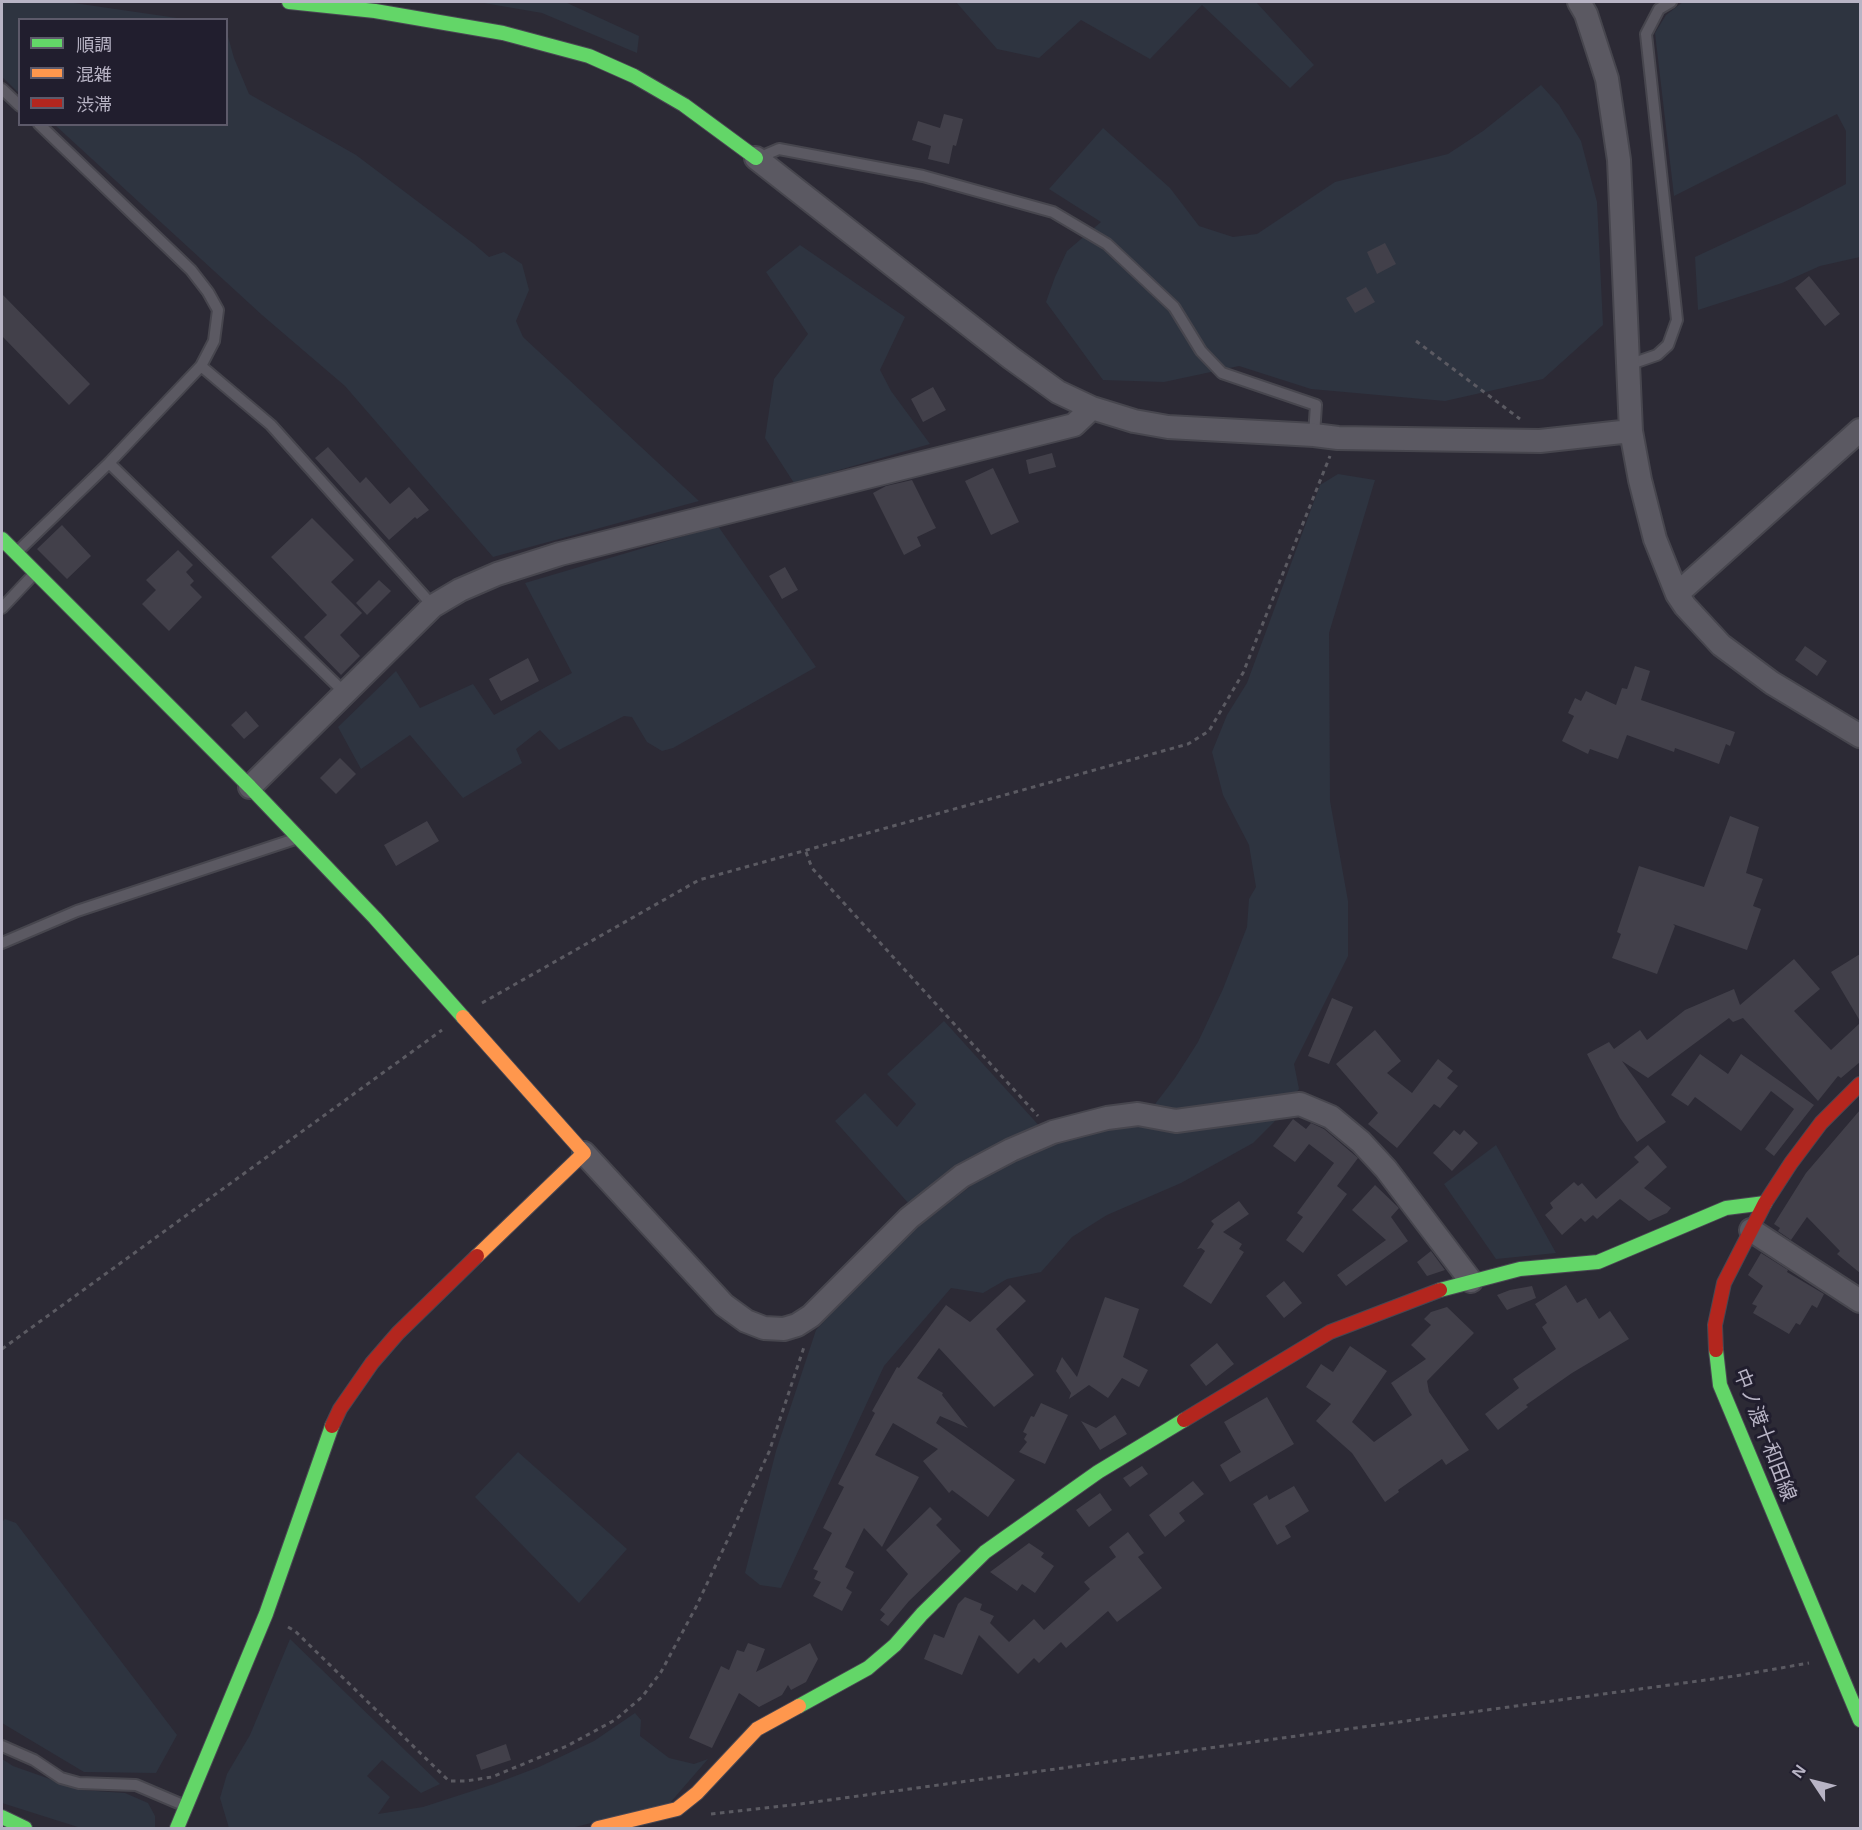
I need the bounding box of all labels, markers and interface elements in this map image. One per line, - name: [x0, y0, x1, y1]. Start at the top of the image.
- legend: [18, 18, 228, 126]
- text: 順調: [76, 35, 112, 55]
- text: 混雑: [76, 65, 112, 85]
- text: 渋滞: [76, 95, 112, 115]
- street label: 中ノ渡十和田線: [1728, 1365, 1800, 1505]
- north arrow: [1784, 1752, 1844, 1812]
- text: N: [1789, 1762, 1809, 1781]

